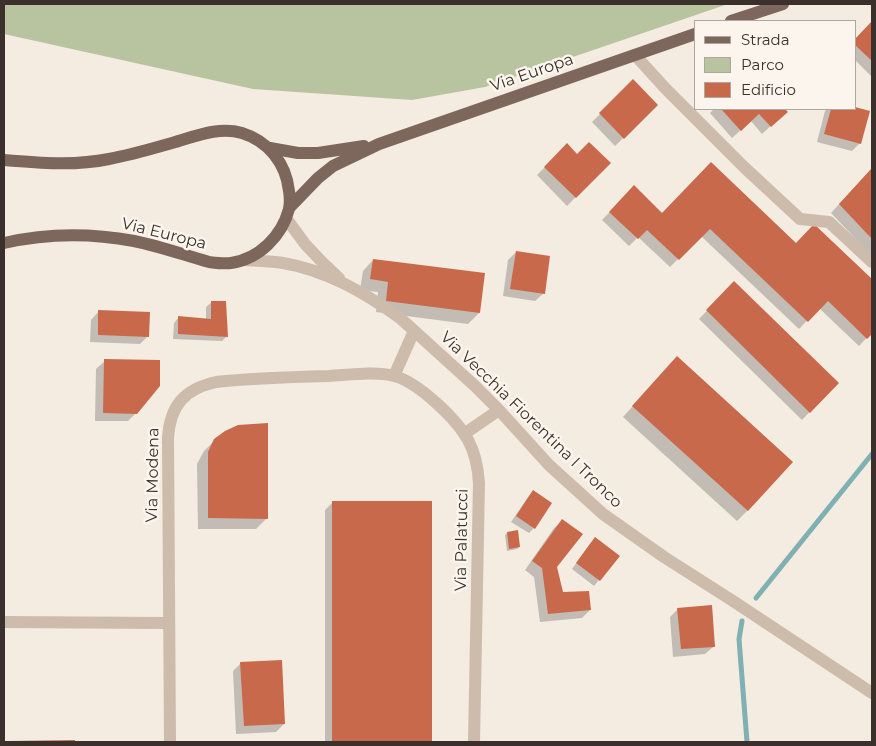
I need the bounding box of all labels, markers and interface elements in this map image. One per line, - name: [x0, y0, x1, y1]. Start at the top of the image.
- legend: [694, 20, 856, 110]
- text: Strada: [741, 30, 790, 49]
- street label: Via Europa: [488, 50, 576, 96]
- text: Parco: [741, 55, 784, 74]
- text: Edificio: [741, 80, 796, 99]
- street label: Via Europa: [120, 214, 208, 254]
- street label: Via Vecchia Fiorentina I Tronco: [436, 328, 626, 512]
- street label: Via Modena: [143, 427, 163, 523]
- street label: Via Palatucci: [452, 489, 472, 591]

